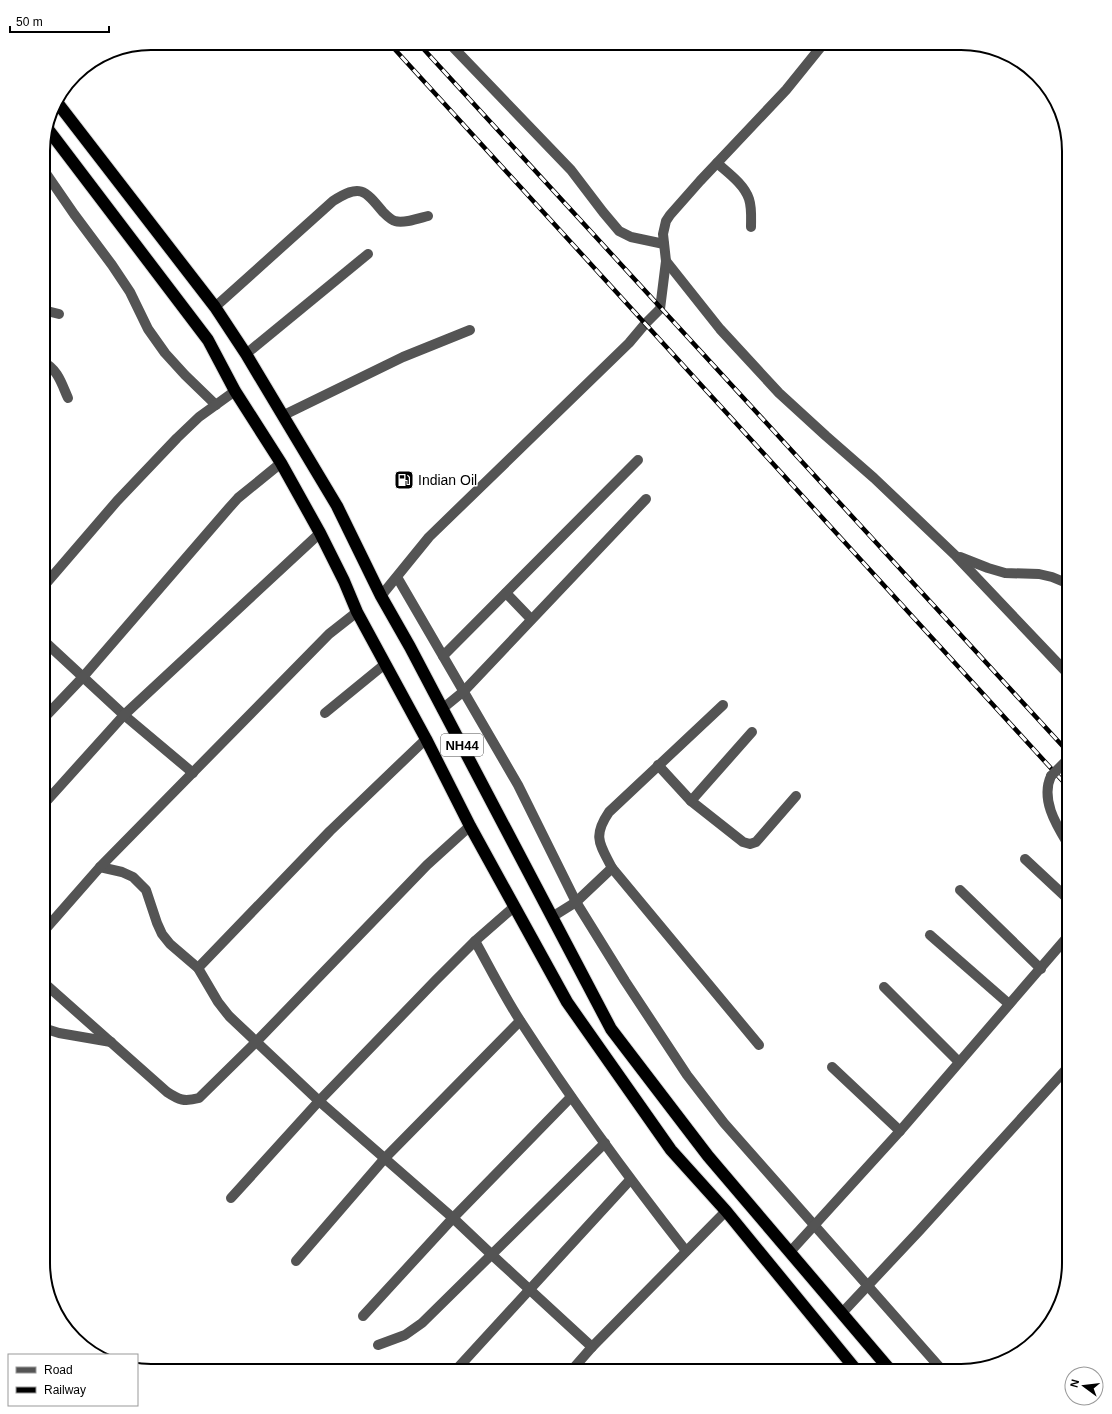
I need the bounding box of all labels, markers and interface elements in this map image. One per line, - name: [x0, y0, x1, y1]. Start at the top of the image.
- scale bar: [10, 8, 109, 34]
- text: 50 m: [16, 15, 43, 29]
- fuel station icon: Indian Oil: [393, 469, 415, 491]
- place label: Indian Oil: [418, 472, 477, 488]
- road number: NH44: [441, 734, 483, 756]
- legend: [8, 1354, 138, 1406]
- text: Road: [44, 1363, 73, 1377]
- north arrow: [1064, 1366, 1104, 1406]
- text: N: [1068, 1378, 1081, 1389]
- text: Railway: [44, 1383, 86, 1397]

